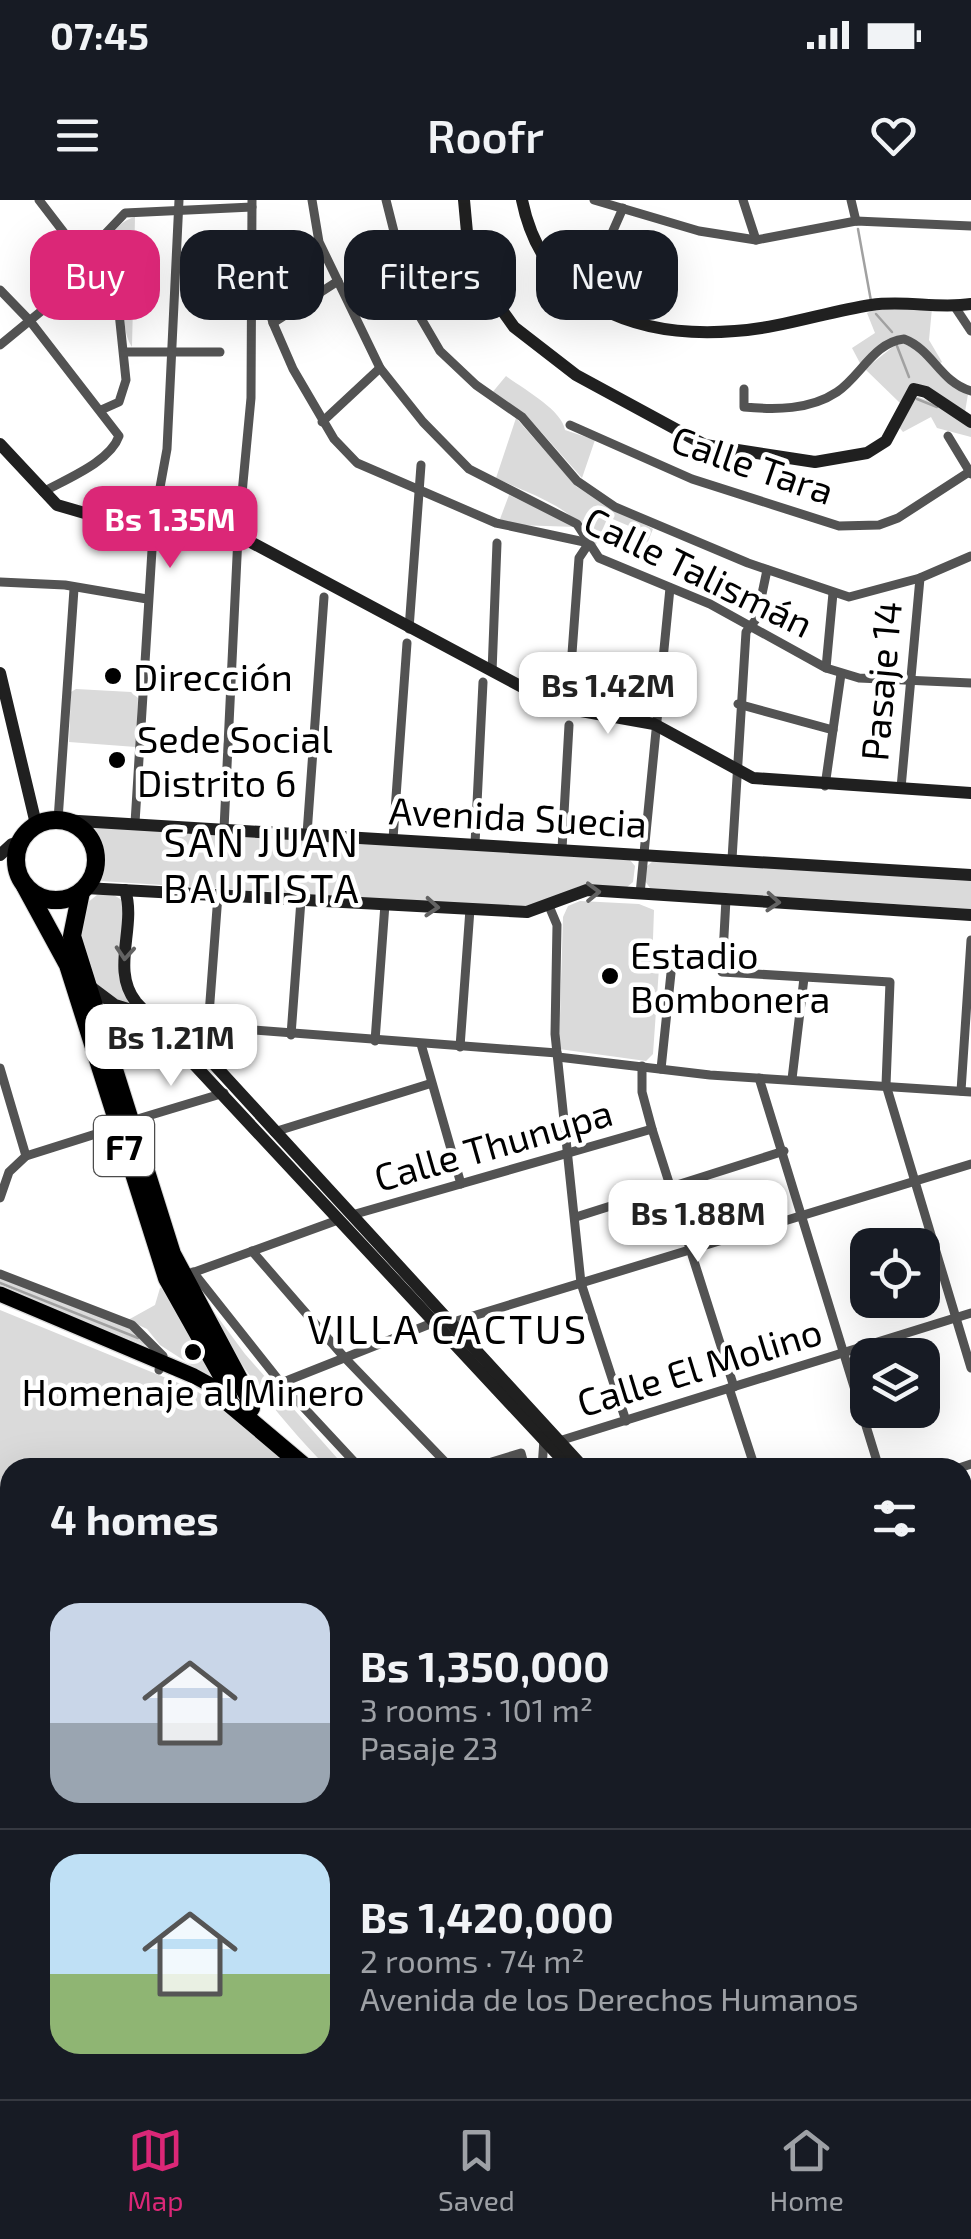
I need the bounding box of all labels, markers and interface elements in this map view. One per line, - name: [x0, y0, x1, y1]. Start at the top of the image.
- text: 07:45: [50, 12, 149, 58]
- icon: menu: [50, 108, 105, 163]
- text: Roofr: [427, 108, 544, 162]
- icon: heart: [866, 108, 921, 163]
- chip: Buy: [30, 230, 160, 320]
- chip: Rent: [180, 230, 324, 320]
- chip: Filters: [344, 230, 516, 320]
- chip: New: [536, 230, 678, 320]
- street label: Calle Tara: [666, 415, 840, 513]
- pin: Bs 1.35M: [67, 486, 273, 571]
- street label: Calle Talismán: [577, 496, 821, 646]
- text: Bs 1.35M: [104, 499, 236, 537]
- street label: Pasaje 14: [850, 599, 910, 763]
- pin: Bs 1.42M: [505, 652, 711, 737]
- place label: Dirección: [133, 653, 293, 699]
- marker: Dirección: [102, 665, 124, 687]
- text: Bs 1.42M: [541, 665, 675, 703]
- place label: Sede Social Distrito 6: [137, 715, 332, 805]
- marker: Sede Social Distrito 6: [106, 749, 128, 771]
- street label: Avenida Suecia: [388, 786, 648, 846]
- district label: SAN JUAN BAUTISTA: [163, 817, 361, 911]
- one-way arrow: [586, 882, 601, 903]
- one-way arrow: [765, 891, 781, 912]
- one-way arrow: [424, 896, 440, 917]
- place label: Estadio Bombonera: [630, 931, 830, 1021]
- one-way arrow: [115, 946, 137, 962]
- marker: Estadio Bombonera: [599, 965, 621, 987]
- pin: Bs 1.21M: [68, 1004, 274, 1089]
- text: Bs 1.21M: [107, 1017, 235, 1055]
- street label: Calle Thunupa: [369, 1088, 617, 1200]
- road number: F7: [94, 1116, 154, 1176]
- pin: Bs 1.88M: [595, 1180, 801, 1265]
- text: Bs 1.88M: [630, 1193, 766, 1231]
- map controls: [850, 1228, 940, 1428]
- button: locate: [850, 1228, 940, 1318]
- district label: VILLA CACTUS: [307, 1304, 589, 1352]
- street label: Calle El Molino: [571, 1307, 827, 1425]
- button: layers: [850, 1338, 940, 1428]
- marker: Homenaje al Minero: [182, 1341, 204, 1363]
- place label: Homenaje al Minero: [21, 1368, 365, 1414]
- icon: filters: [867, 1491, 922, 1546]
- text: 4 homes: [50, 1493, 219, 1543]
- text: Bs 1,350,000: [360, 1640, 610, 1690]
- icon: home: [130, 1643, 250, 1763]
- text: 3 rooms · 101 m²: [360, 1690, 593, 1728]
- text: Pasaje 23: [360, 1728, 498, 1766]
- text: Bs 1,420,000: [360, 1891, 614, 1941]
- icon: home: [130, 1894, 250, 2014]
- text: 2 rooms · 74 m²: [360, 1941, 584, 1979]
- text: Avenida de los Derechos Humanos: [360, 1979, 859, 2017]
- tab: Map: [127, 2123, 183, 2217]
- tab: Saved: [438, 2123, 515, 2217]
- tab: Home: [770, 2123, 844, 2217]

